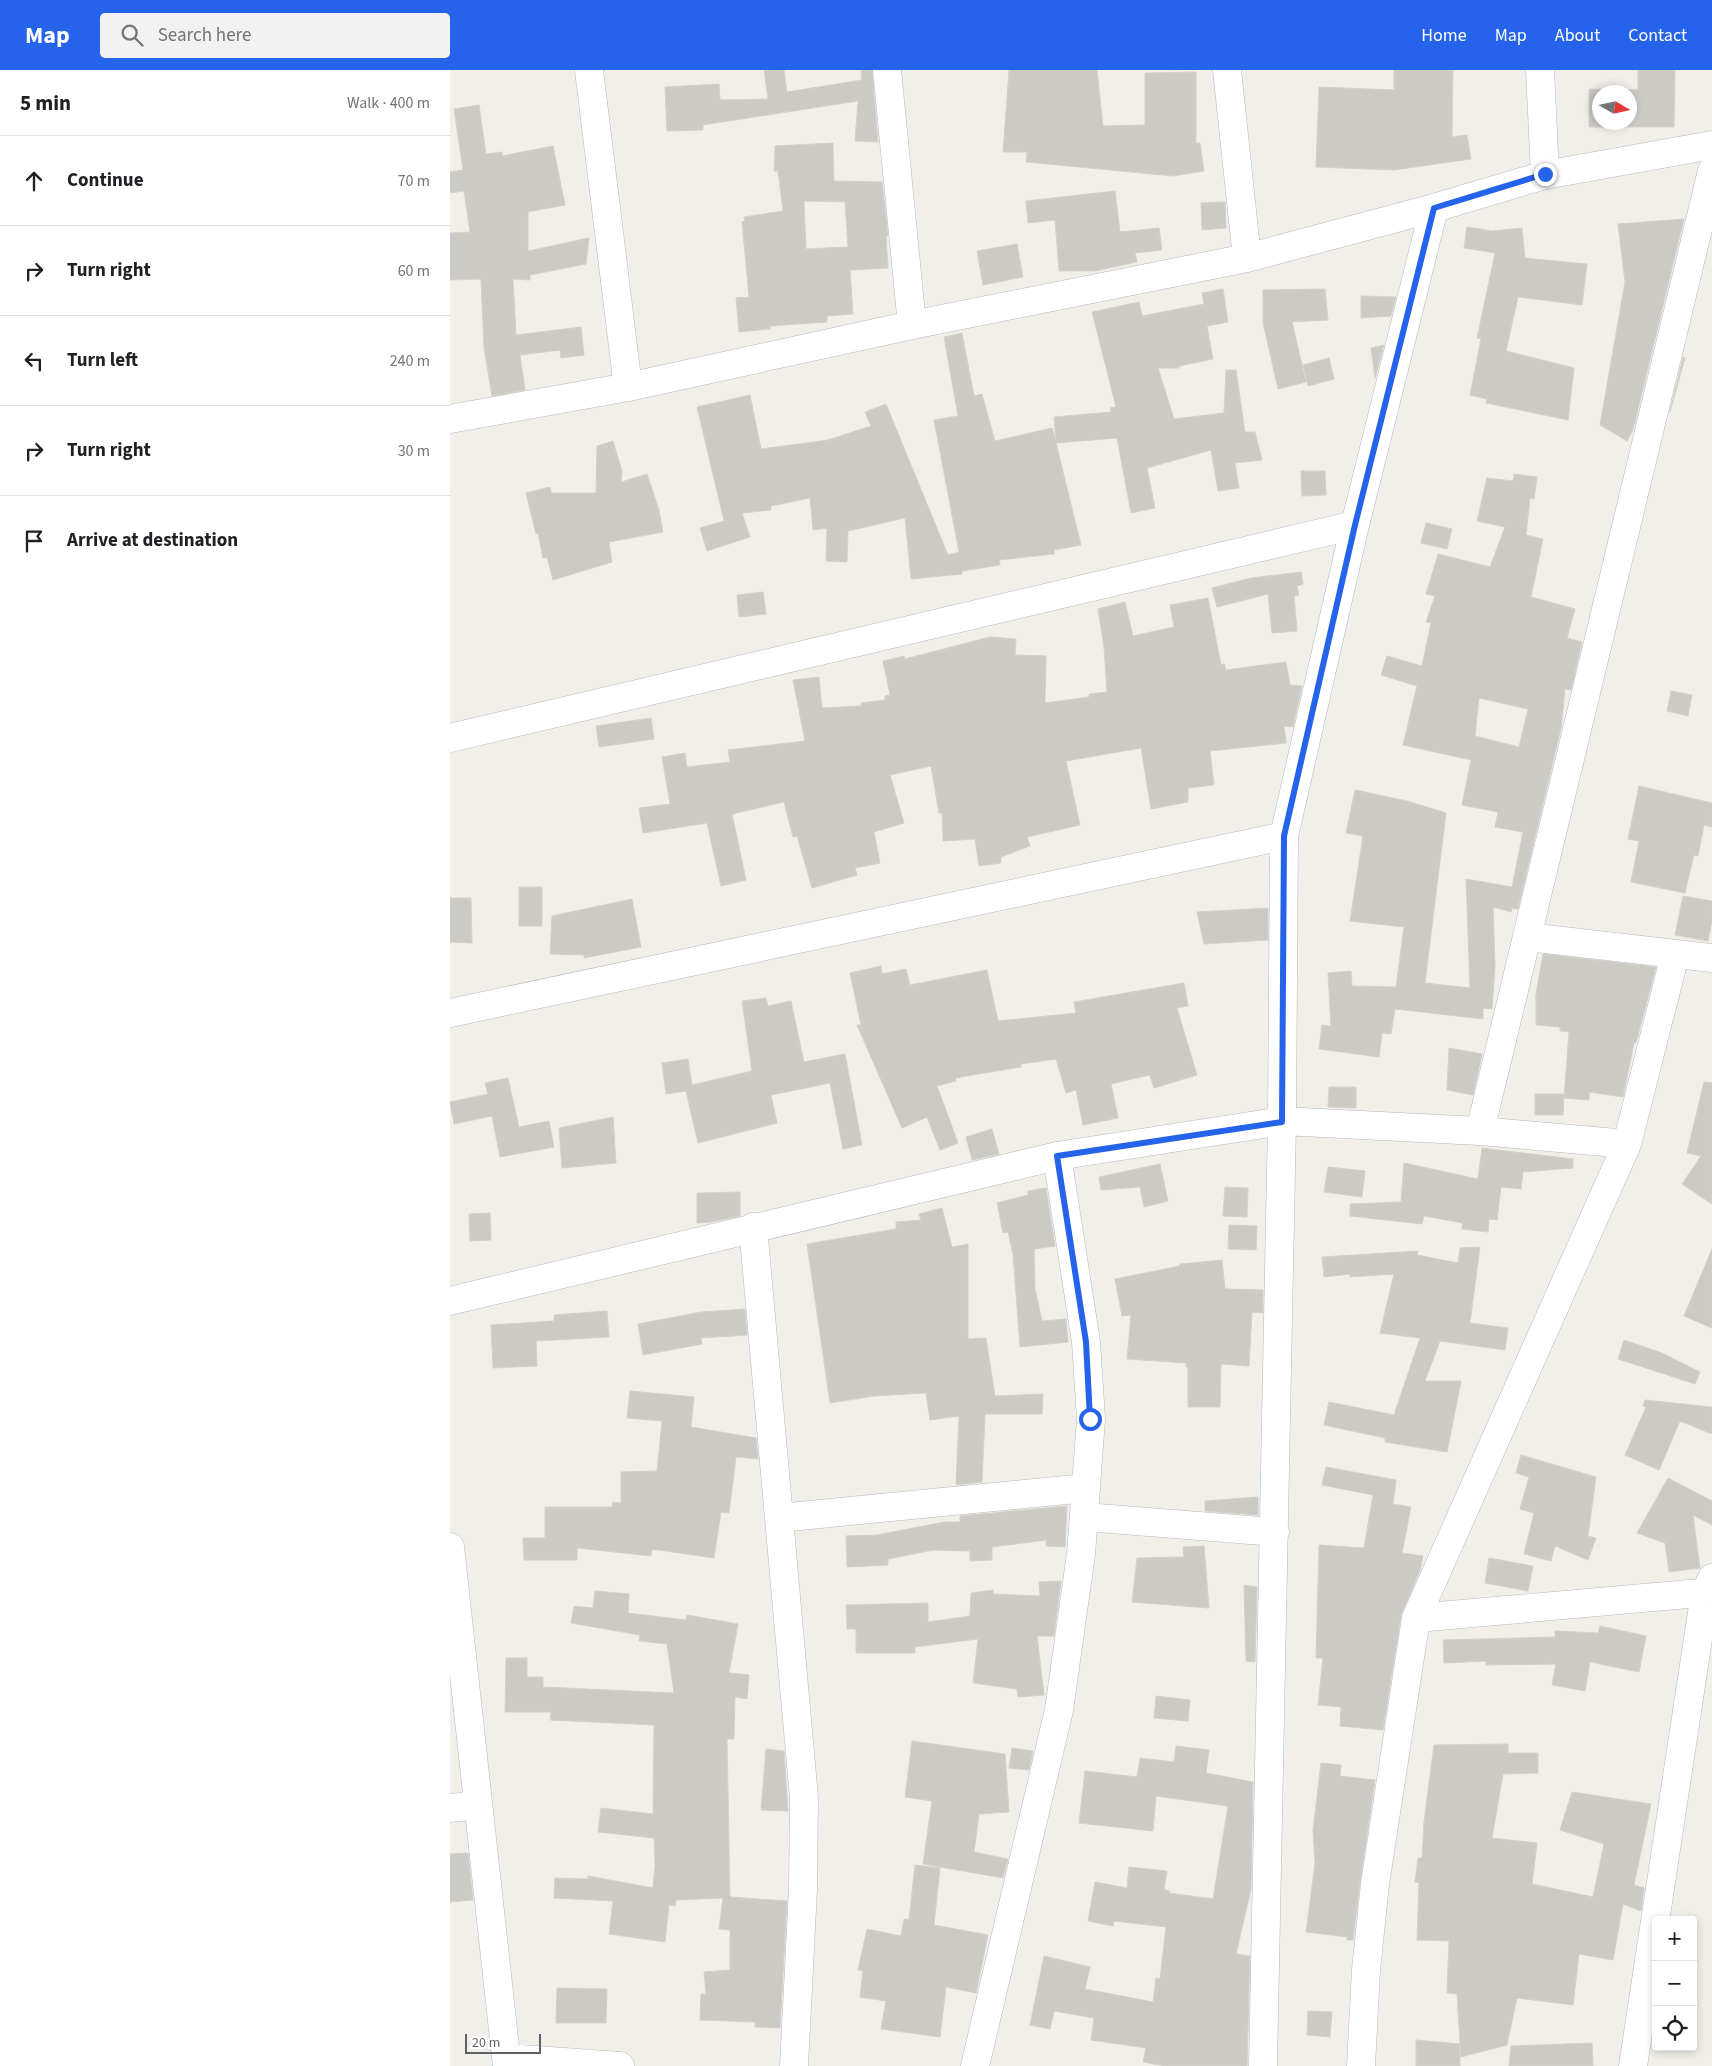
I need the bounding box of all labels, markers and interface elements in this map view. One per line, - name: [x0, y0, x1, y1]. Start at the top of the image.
- search box: [100, 13, 450, 58]
- text: Map: [25, 18, 70, 53]
- icon: search: [118, 21, 146, 49]
- text: Search here: [158, 22, 251, 49]
- text: Home: [1421, 23, 1467, 48]
- text: Map: [1495, 23, 1527, 48]
- text: About: [1555, 23, 1600, 48]
- text: Contact: [1628, 23, 1687, 48]
- north arrow: [1592, 85, 1637, 130]
- text: 5 min: [20, 88, 71, 118]
- text: Walk · 400 m: [347, 92, 430, 114]
- route end: [1534, 163, 1557, 186]
- icon: ahead: [20, 167, 48, 195]
- text: Continue: [67, 167, 144, 194]
- text: 70 m: [398, 170, 430, 192]
- icon: right: [20, 257, 48, 285]
- text: Turn right: [67, 257, 151, 284]
- text: 60 m: [398, 260, 430, 282]
- icon: left: [20, 347, 48, 375]
- text: Turn left: [67, 347, 138, 374]
- text: 240 m: [390, 350, 430, 372]
- icon: right: [20, 437, 48, 465]
- text: Turn right: [67, 437, 151, 464]
- text: 30 m: [398, 440, 430, 462]
- icon: arrive: [20, 527, 48, 555]
- text: Arrive at destination: [67, 527, 238, 554]
- route start: [1079, 1408, 1102, 1431]
- map controls: [1652, 1916, 1697, 2051]
- button: +: [1652, 1916, 1697, 1961]
- button: −: [1652, 1961, 1697, 2006]
- button: locate: [1652, 2006, 1697, 2051]
- scale bar: [465, 2031, 541, 2054]
- text: 20 m: [472, 2033, 500, 2053]

